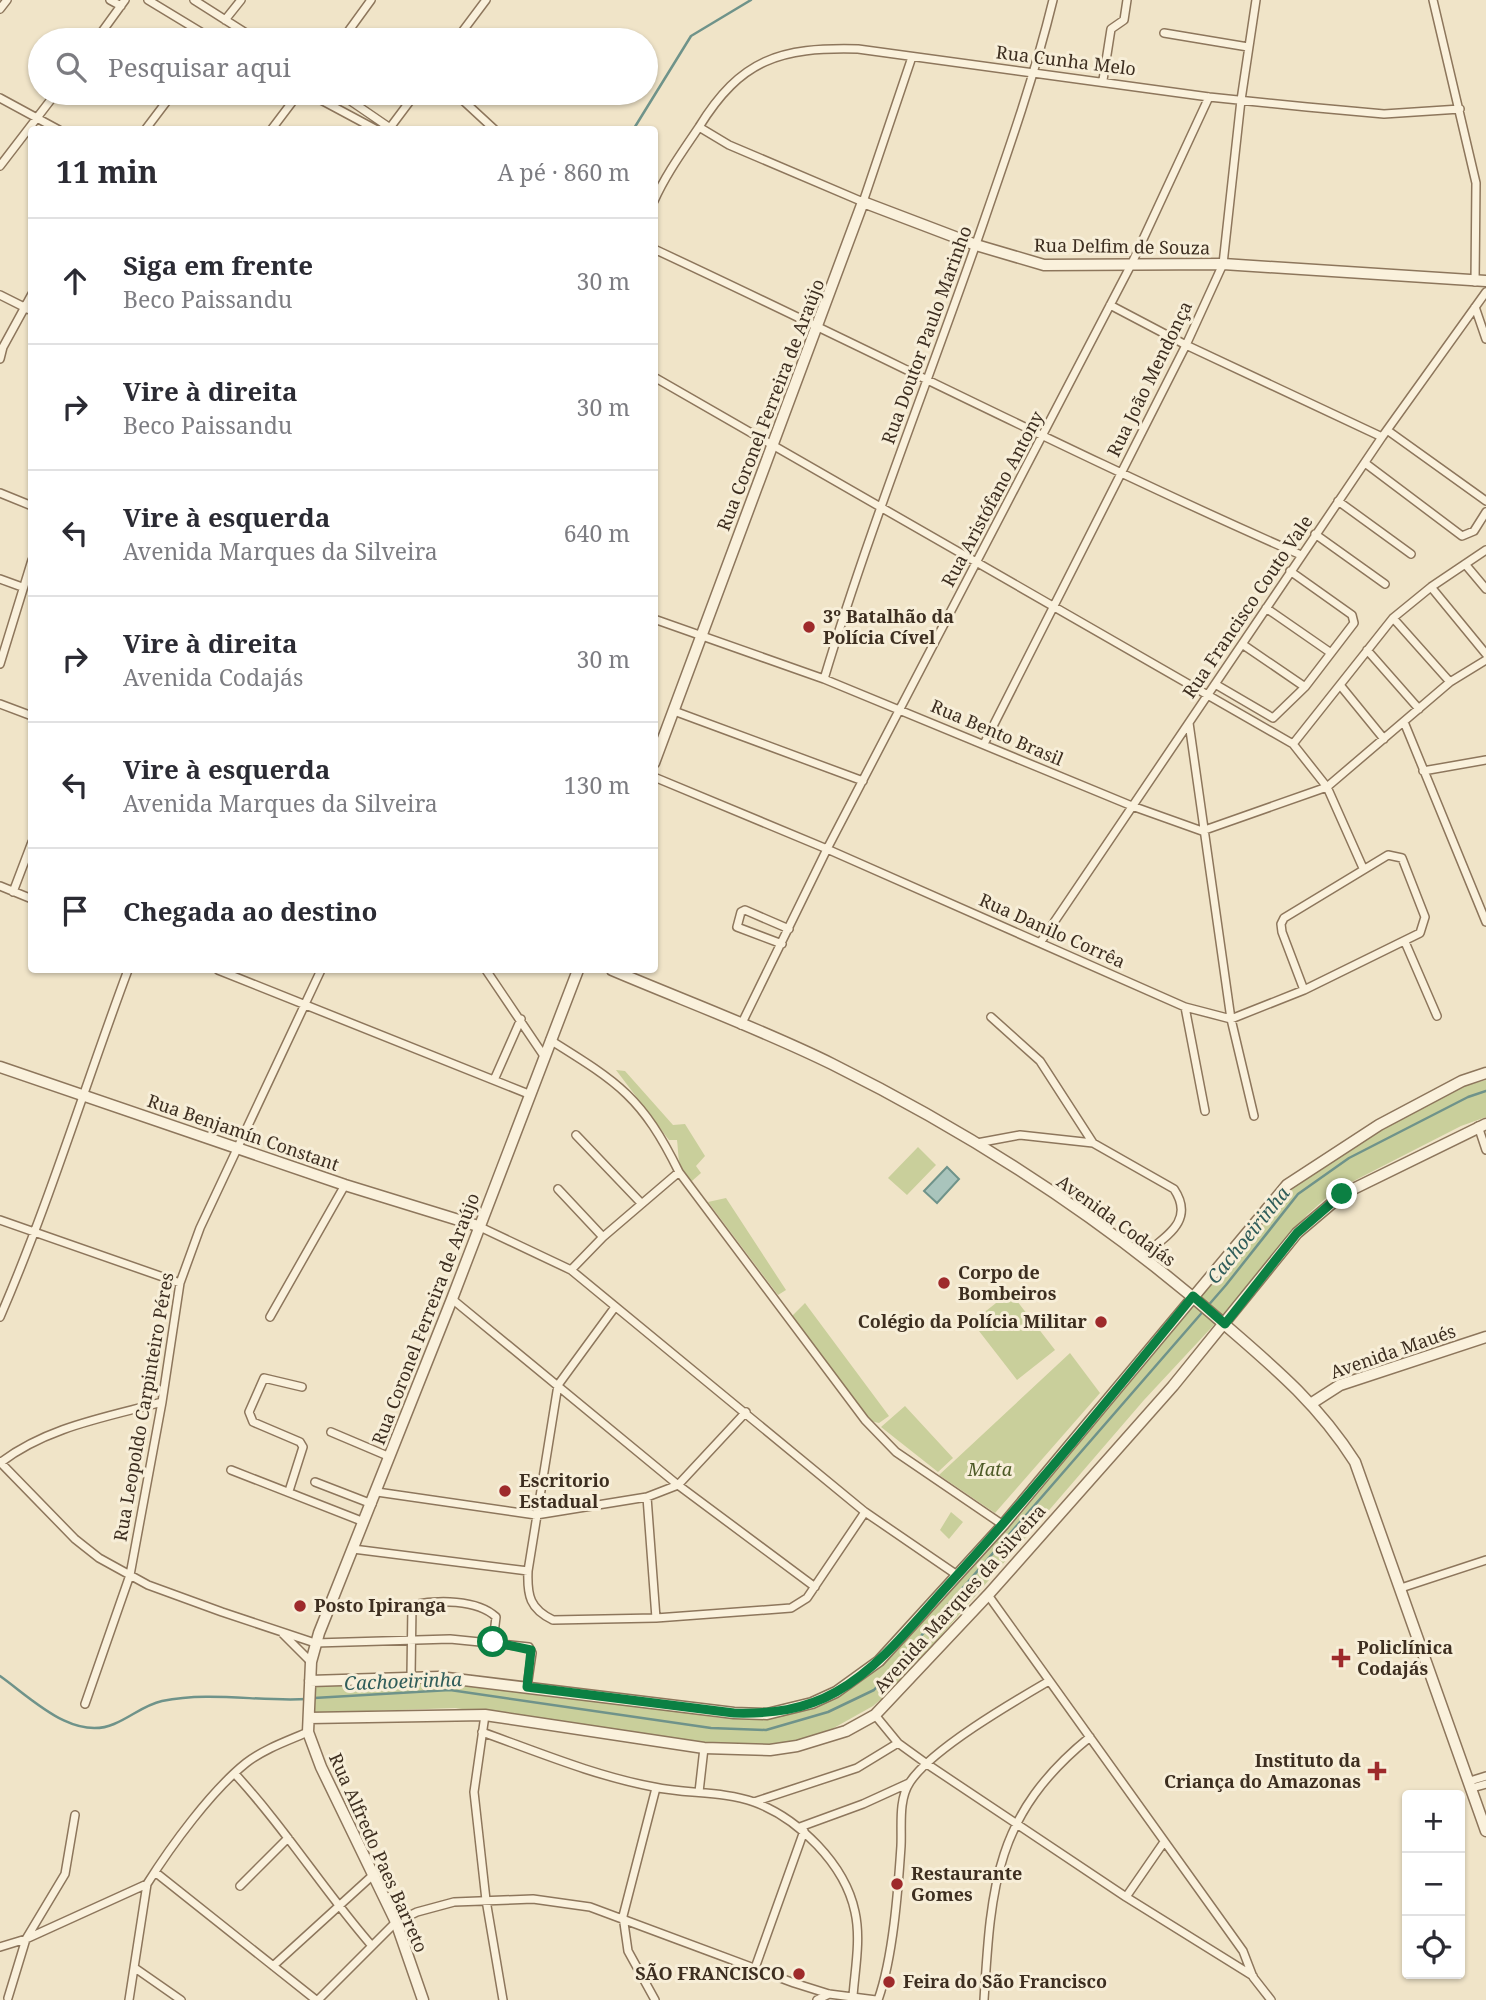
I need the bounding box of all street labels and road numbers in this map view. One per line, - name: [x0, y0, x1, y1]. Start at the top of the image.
- street label: Rua Cunha Melo: [995, 40, 1137, 81]
- street label: Rua Doutor Paulo Marinho: [875, 222, 977, 447]
- street label: Rua Delfim de Souza: [1034, 232, 1210, 260]
- street label: Rua Coronel Ferreira de Araújo: [711, 275, 829, 534]
- street label: Rua João Mendonça: [1101, 297, 1197, 460]
- street label: Rua Aristófano Antony: [936, 406, 1049, 591]
- street label: Rua Francisco Couto Vale: [1177, 510, 1317, 703]
- street label: Rua Bento Brasil: [927, 693, 1068, 771]
- street label: Rua Danilo Corrêa: [976, 887, 1129, 973]
- street label: Rua Benjamín Constant: [144, 1088, 342, 1176]
- street label: Avenida Codajás: [1052, 1169, 1181, 1271]
- street label: Rua Coronel Ferreira de Araújo: [366, 1189, 484, 1448]
- street label: Rua Leopoldo Carpinteiro Péres: [108, 1271, 178, 1543]
- street label: Avenida Maués: [1327, 1318, 1459, 1384]
- street label: Avenida Marques da Silveira: [868, 1499, 1051, 1698]
- street label: Rua Alfredo Paes Barreto: [324, 1749, 434, 1956]

